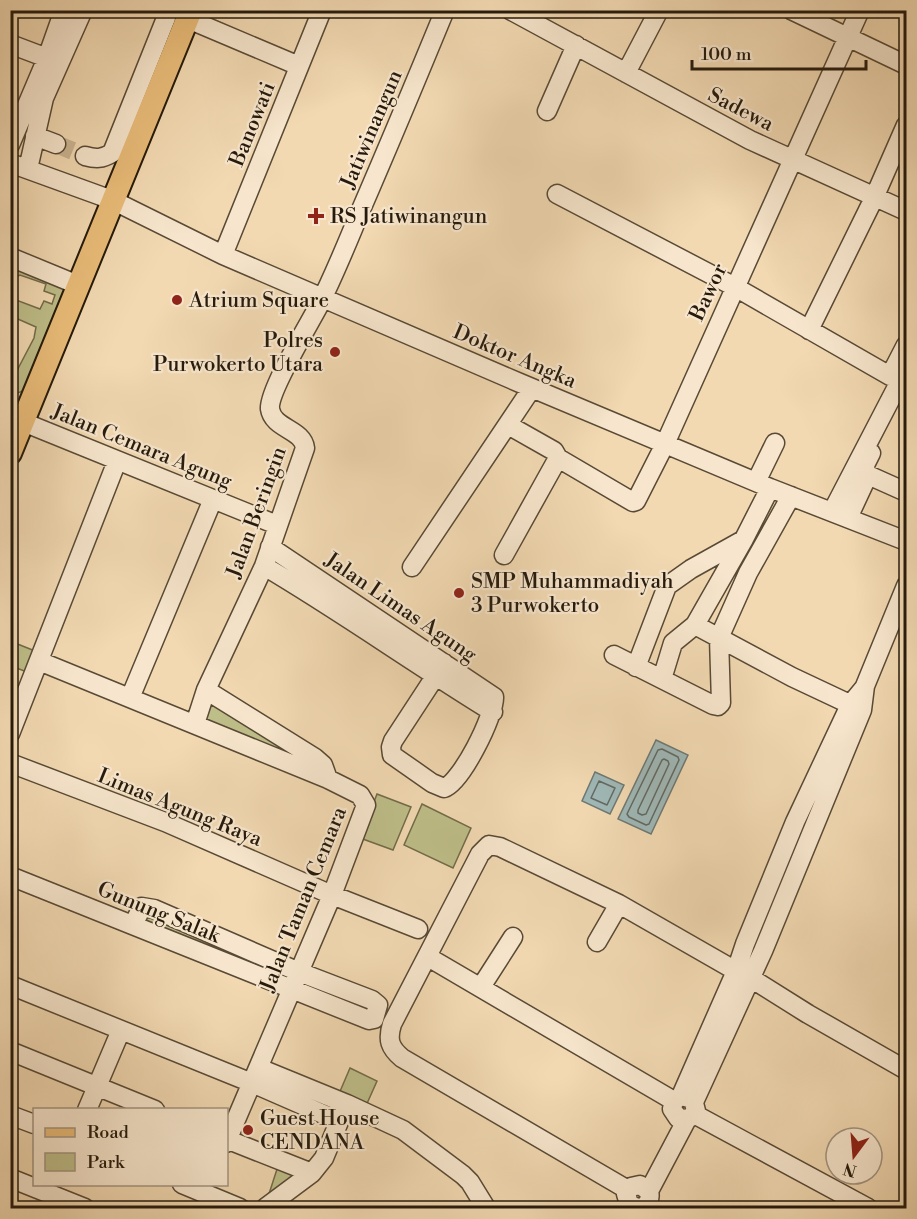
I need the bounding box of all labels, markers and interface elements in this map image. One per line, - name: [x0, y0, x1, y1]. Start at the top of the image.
- scale bar: [692, 33, 866, 71]
- text: 100 m: [701, 43, 752, 66]
- street label: Jatiwinangun: [335, 66, 409, 194]
- street label: Banowati: [224, 78, 282, 171]
- street label: Sadewa: [703, 82, 778, 138]
- place label: RS Jatiwinangun: [330, 204, 488, 230]
- marker: RS Jatiwinangun: [307, 207, 325, 225]
- street label: Bawor: [684, 260, 733, 326]
- place label: Atrium Square: [188, 288, 329, 314]
- marker: Atrium Square: [170, 293, 184, 307]
- street label: Doktor Angka: [449, 319, 581, 395]
- place label: Polres Purwokerto Utara: [153, 328, 323, 378]
- marker: Polres Purwokerto Utara: [328, 345, 342, 359]
- street label: Jalan Cemara Agung: [47, 398, 236, 495]
- street label: Jalan Beringin: [221, 443, 293, 582]
- street label: Jalan Limas Agung: [319, 547, 482, 668]
- place label: SMP Muhammadiyah 3 Purwokerto: [471, 569, 674, 619]
- marker: SMP Muhammadiyah 3 Purwokerto: [452, 586, 466, 600]
- street label: Limas Agung Raya: [94, 763, 266, 853]
- street label: Jalan Taman Cemara: [255, 803, 353, 996]
- street label: Gunung Salak: [93, 876, 225, 950]
- place label: Guest House CENDANA: [260, 1106, 380, 1156]
- legend: [33, 1108, 228, 1186]
- text: Road: [87, 1121, 130, 1144]
- marker: Guest House CENDANA: [241, 1123, 255, 1137]
- north arrow: [824, 1126, 884, 1186]
- text: Park: [87, 1151, 126, 1174]
- text: N: [841, 1158, 859, 1181]

